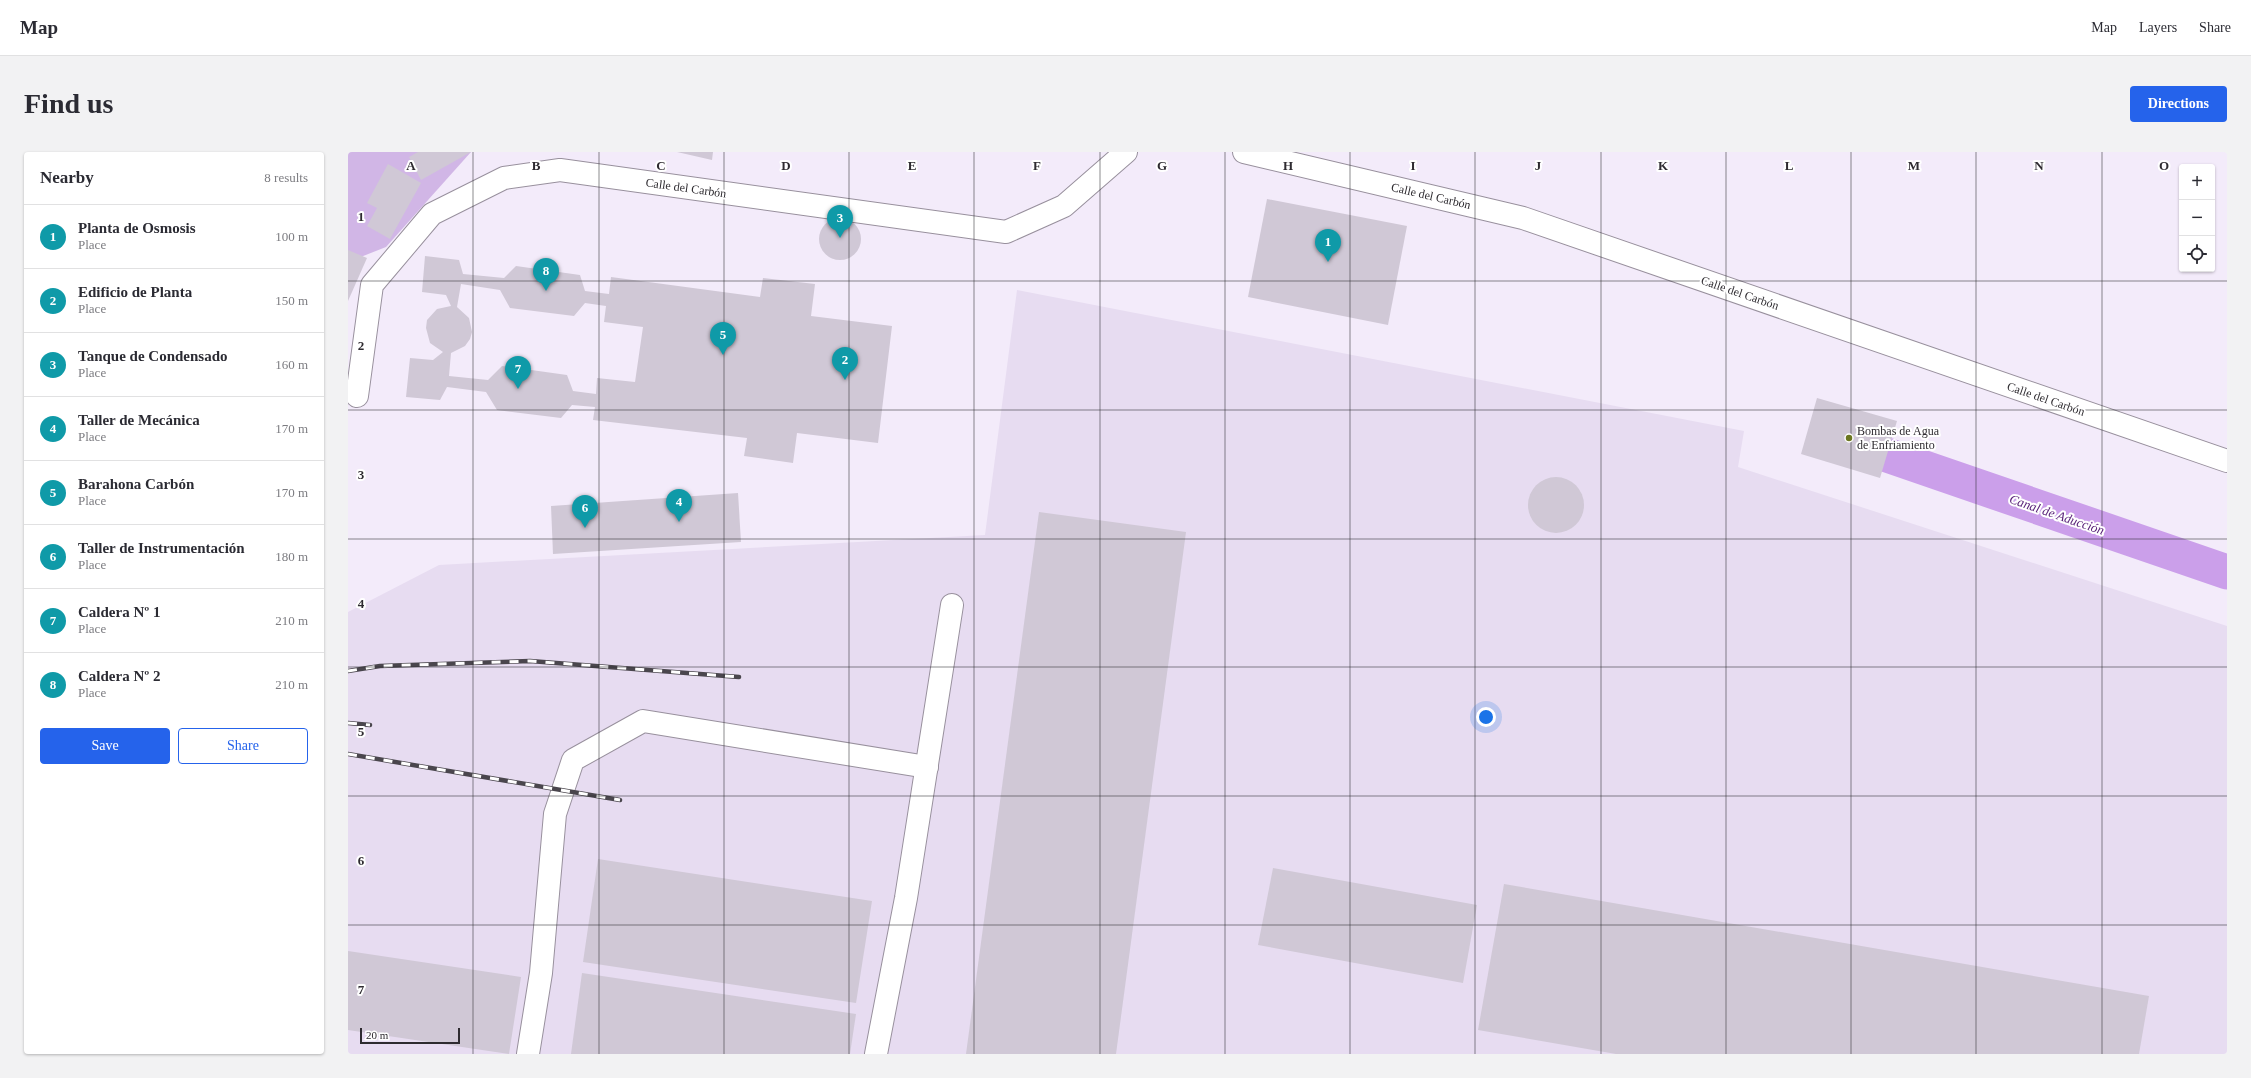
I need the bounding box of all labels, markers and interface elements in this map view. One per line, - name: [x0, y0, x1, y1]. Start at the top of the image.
- text: Map: [20, 17, 58, 38]
- text: Map: [2091, 20, 2117, 35]
- text: Layers: [2139, 20, 2177, 35]
- text: Share: [2199, 20, 2231, 35]
- button: Directions: [2130, 86, 2227, 122]
- text: Find us: [24, 88, 114, 119]
- text: A: [406, 158, 416, 173]
- text: B: [532, 158, 541, 173]
- text: C: [656, 158, 666, 173]
- text: D: [781, 158, 791, 173]
- text: E: [908, 158, 916, 173]
- text: F: [1033, 158, 1041, 173]
- text: G: [1157, 158, 1167, 173]
- text: H: [1283, 158, 1293, 173]
- text: I: [1410, 158, 1416, 173]
- text: J: [1535, 158, 1542, 173]
- text: K: [1658, 158, 1669, 173]
- text: L: [1785, 158, 1794, 173]
- text: M: [1908, 158, 1920, 173]
- text: N: [2034, 158, 2044, 173]
- text: O: [2159, 158, 2169, 173]
- map controls: [2179, 164, 2215, 272]
- button: +: [2179, 164, 2215, 200]
- text: Nearby: [40, 168, 94, 187]
- text: 8 results: [264, 170, 308, 185]
- street label: Calle del Carbón: [645, 175, 727, 201]
- street label: Calle del Carbón: [1390, 180, 1472, 212]
- button: −: [2179, 200, 2215, 236]
- pin: 3: [827, 205, 853, 238]
- text: 1: [358, 209, 364, 224]
- text: Planta de Osmosis: [78, 220, 196, 236]
- text: 1: [50, 229, 56, 244]
- text: 100 m: [275, 229, 308, 244]
- pin: 1: [1315, 229, 1341, 262]
- button: locate: [2179, 236, 2215, 272]
- text: Place: [78, 237, 106, 252]
- pin: 8: [533, 258, 559, 291]
- street label: Calle del Carbón: [1699, 273, 1781, 313]
- text: Edificio de Planta: [78, 284, 192, 300]
- text: 2: [50, 293, 56, 308]
- text: 150 m: [275, 293, 308, 308]
- text: Place: [78, 301, 106, 316]
- pin: 5: [710, 322, 736, 355]
- text: 2: [358, 338, 364, 353]
- pin: 2: [832, 347, 858, 380]
- text: Tanque de Condensado: [78, 348, 228, 364]
- pin: 7: [505, 356, 531, 389]
- text: 3: [50, 357, 56, 372]
- text: 160 m: [275, 357, 308, 372]
- text: Place: [78, 365, 106, 380]
- street label: Calle del Carbón: [2005, 379, 2087, 419]
- text: Taller de Mecánica: [78, 412, 200, 428]
- text: 4: [50, 421, 56, 436]
- text: 170 m: [275, 421, 308, 436]
- place label: Bombas de Agua de Enfriamiento: [1857, 424, 1940, 452]
- text: Place: [78, 429, 106, 444]
- marker: Bombas de Agua de Enfriamiento: [1844, 433, 1854, 443]
- text: 3: [358, 467, 365, 482]
- text: Barahona Carbón: [78, 476, 194, 492]
- text: 5: [50, 485, 56, 500]
- text: 170 m: [275, 485, 308, 500]
- pin: 4: [666, 489, 692, 522]
- water label: Canal de Aducción: [2007, 491, 2106, 538]
- text: Place: [78, 493, 106, 508]
- pin: 6: [572, 495, 598, 528]
- text: Taller de Instrumentación: [78, 540, 245, 556]
- text: 6: [50, 549, 56, 564]
- text: 180 m: [275, 549, 308, 564]
- text: Place: [78, 557, 106, 572]
- text: 4: [358, 596, 365, 611]
- text: Caldera Nº 1: [78, 604, 160, 620]
- text: 7: [50, 613, 56, 628]
- text: 210 m: [275, 613, 308, 628]
- text: Place: [78, 621, 106, 636]
- text: Caldera Nº 2: [78, 668, 160, 684]
- text: 8: [50, 677, 56, 692]
- text: 210 m: [275, 677, 308, 692]
- text: Place: [78, 685, 106, 700]
- your location: [1476, 707, 1496, 727]
- text: 5: [358, 724, 365, 739]
- button: Save: [40, 728, 170, 764]
- button: Share: [178, 728, 308, 764]
- text: 6: [358, 853, 365, 868]
- text: 7: [358, 982, 365, 997]
- scale bar: [360, 1026, 460, 1045]
- text: 20 m: [366, 1029, 388, 1041]

